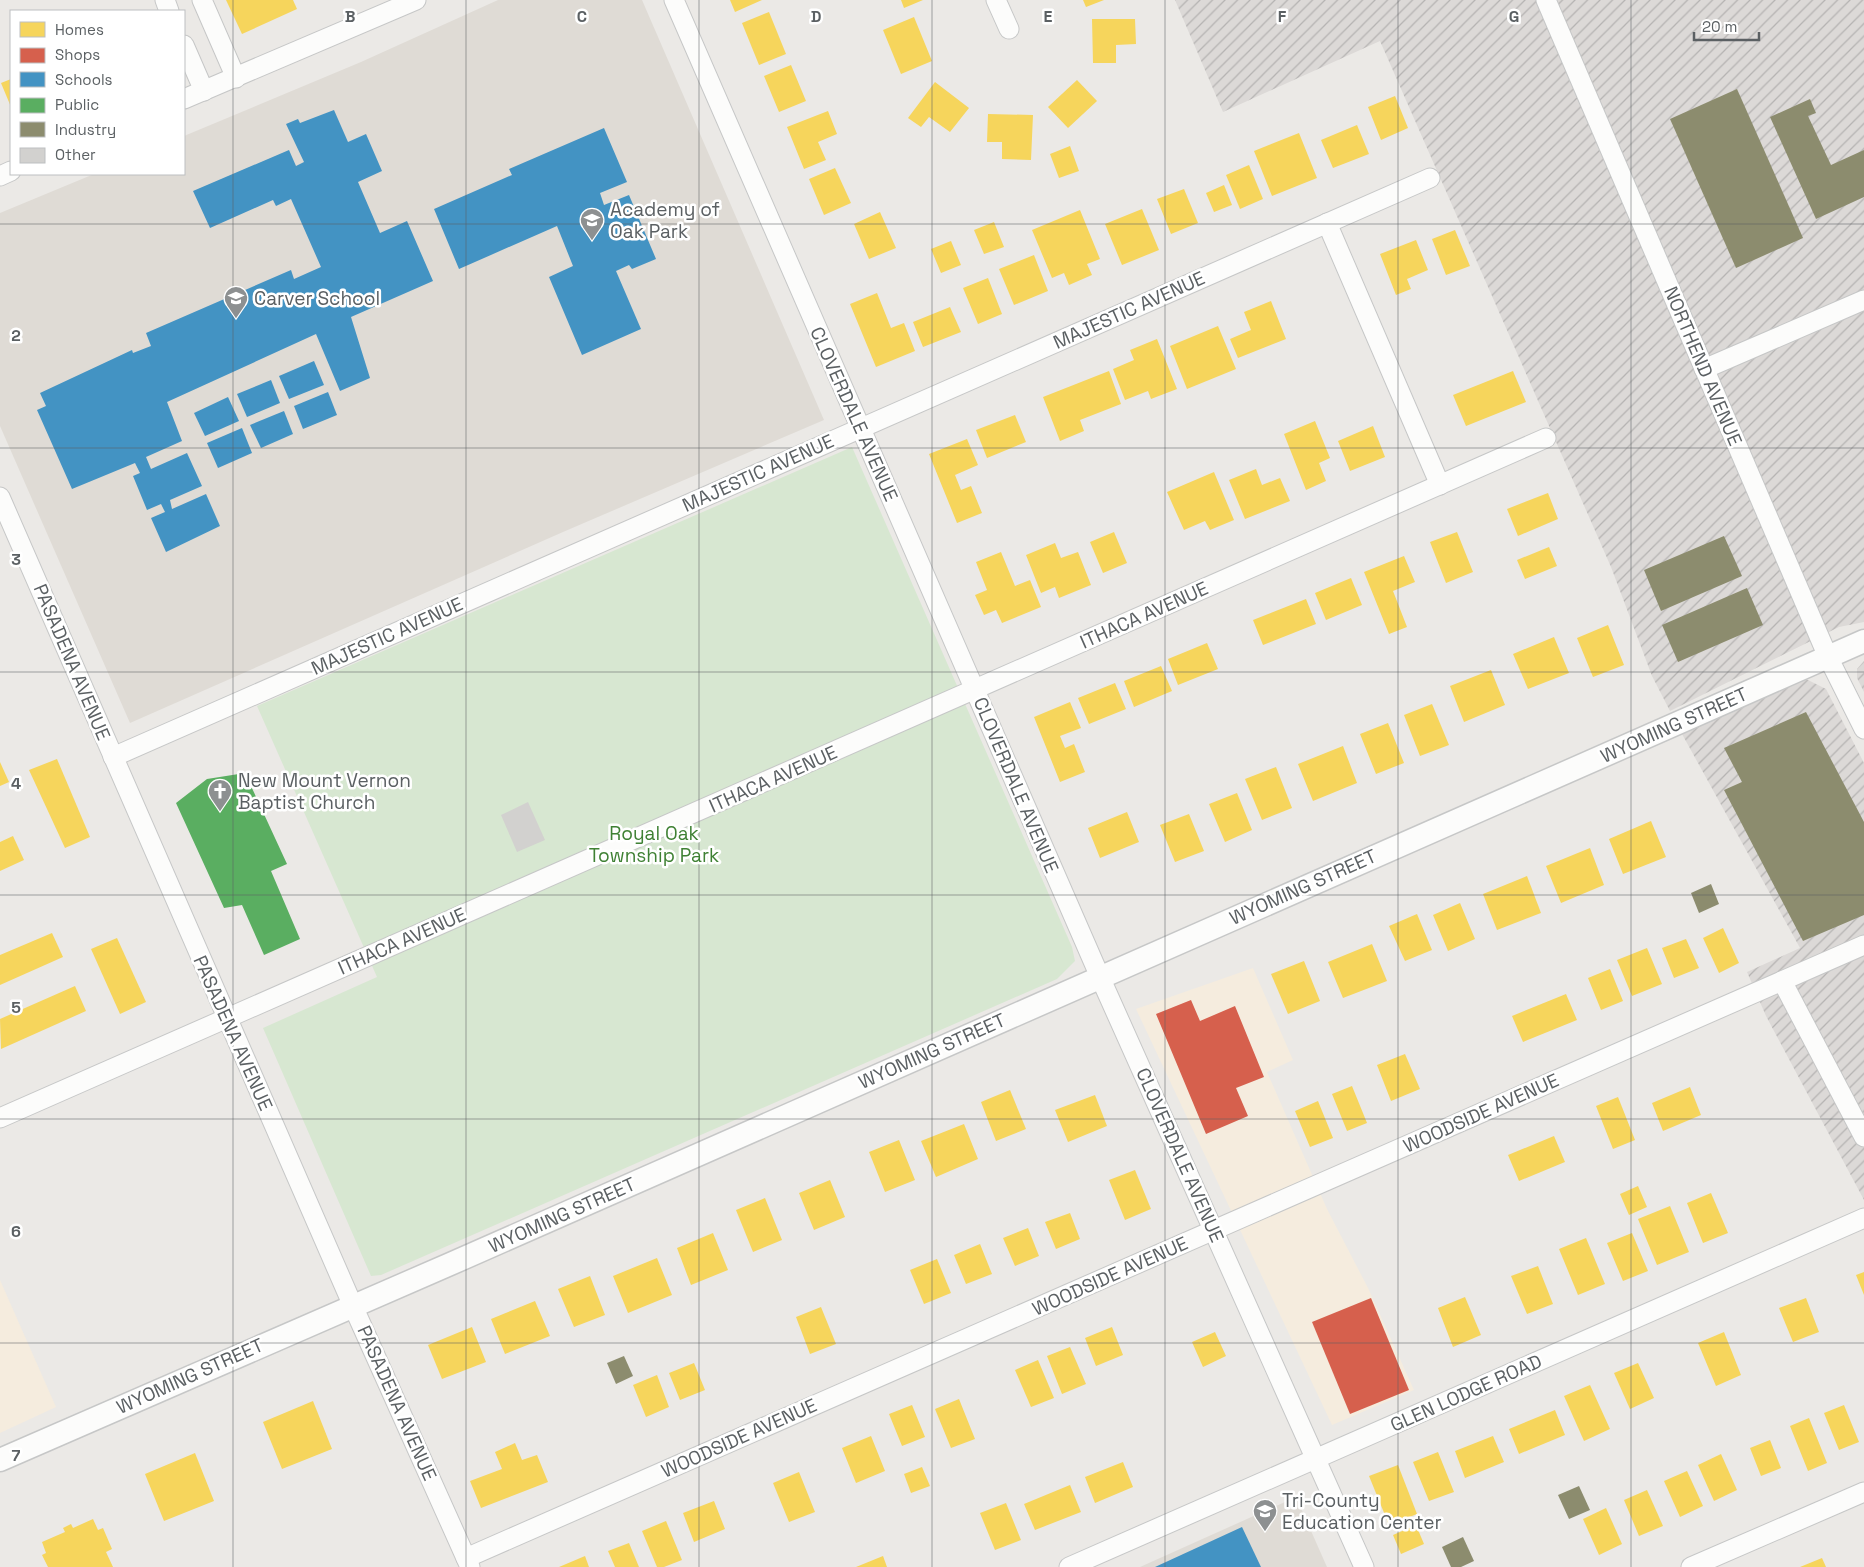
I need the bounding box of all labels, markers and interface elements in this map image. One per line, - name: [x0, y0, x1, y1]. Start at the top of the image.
- text: B: [345, 6, 355, 27]
- text: C: [577, 6, 587, 27]
- text: D: [811, 6, 821, 27]
- text: E: [1044, 6, 1053, 27]
- text: F: [1278, 6, 1287, 27]
- text: G: [1509, 6, 1519, 27]
- legend: [10, 10, 185, 175]
- scale bar: [1694, 10, 1759, 42]
- text: 20 m: [1702, 17, 1737, 36]
- text: Homes: [55, 20, 104, 39]
- text: Shops: [55, 45, 100, 64]
- text: Schools: [55, 70, 113, 89]
- text: Public: [55, 95, 99, 114]
- text: Industry: [55, 120, 116, 139]
- text: Other: [55, 145, 96, 164]
- place label: Academy of Oak Park: [610, 197, 720, 244]
- school or university icon: Academy of Oak Park: [579, 207, 605, 241]
- street label: MAJESTIC AVENUE: [1049, 265, 1209, 355]
- street label: NORTHEND AVENUE: [1658, 283, 1748, 449]
- school or university icon: Carver School: [223, 285, 249, 319]
- place label: Carver School: [254, 286, 380, 311]
- street label: CLOVERDALE AVENUE: [804, 323, 904, 505]
- text: 2: [11, 325, 21, 346]
- street label: MAJESTIC AVENUE: [678, 428, 838, 518]
- text: 3: [11, 549, 21, 570]
- street label: ITHACA AVENUE: [1076, 576, 1212, 654]
- street label: PASADENA AVENUE: [28, 580, 116, 744]
- street label: MAJESTIC AVENUE: [307, 591, 467, 681]
- street label: WYOMING STREET: [1597, 681, 1751, 769]
- street label: CLOVERDALE AVENUE: [968, 693, 1064, 877]
- street label: ITHACA AVENUE: [705, 740, 841, 818]
- place label: New Mount Vernon Baptist Church: [238, 768, 411, 815]
- text: 4: [11, 773, 21, 794]
- church icon: New Mount Vernon Baptist Church: [207, 778, 233, 812]
- park label: Royal Oak Township Park: [589, 821, 719, 868]
- street label: WYOMING STREET: [1226, 843, 1380, 931]
- street label: ITHACA AVENUE: [334, 902, 470, 980]
- street label: PASADENA AVENUE: [188, 951, 278, 1115]
- text: 5: [11, 997, 21, 1018]
- street label: WYOMING STREET: [855, 1007, 1009, 1095]
- street label: CLOVERDALE AVENUE: [1130, 1064, 1230, 1246]
- street label: WOODSIDE AVENUE: [1399, 1067, 1563, 1159]
- street label: WYOMING STREET: [485, 1171, 639, 1259]
- text: 6: [11, 1221, 21, 1242]
- street label: WOODSIDE AVENUE: [1028, 1230, 1192, 1322]
- street label: PASADENA AVENUE: [352, 1321, 442, 1485]
- street label: WYOMING STREET: [113, 1332, 267, 1420]
- street label: GLEN LODGE ROAD: [1386, 1348, 1546, 1438]
- street label: WOODSIDE AVENUE: [657, 1392, 821, 1484]
- text: 7: [12, 1445, 21, 1466]
- place label: Tri-County Education Center: [1282, 1488, 1442, 1535]
- school or university icon: Tri-County Education Center: [1252, 1498, 1278, 1532]

